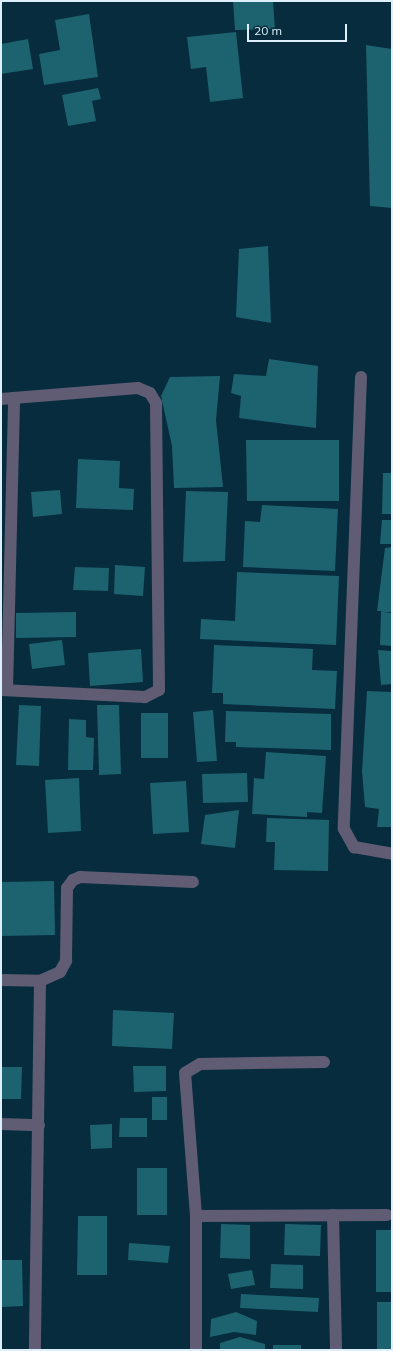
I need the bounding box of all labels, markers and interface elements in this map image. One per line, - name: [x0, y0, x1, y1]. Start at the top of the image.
- scale bar: [249, 16, 349, 42]
- text: 20 m: [254, 23, 282, 38]

